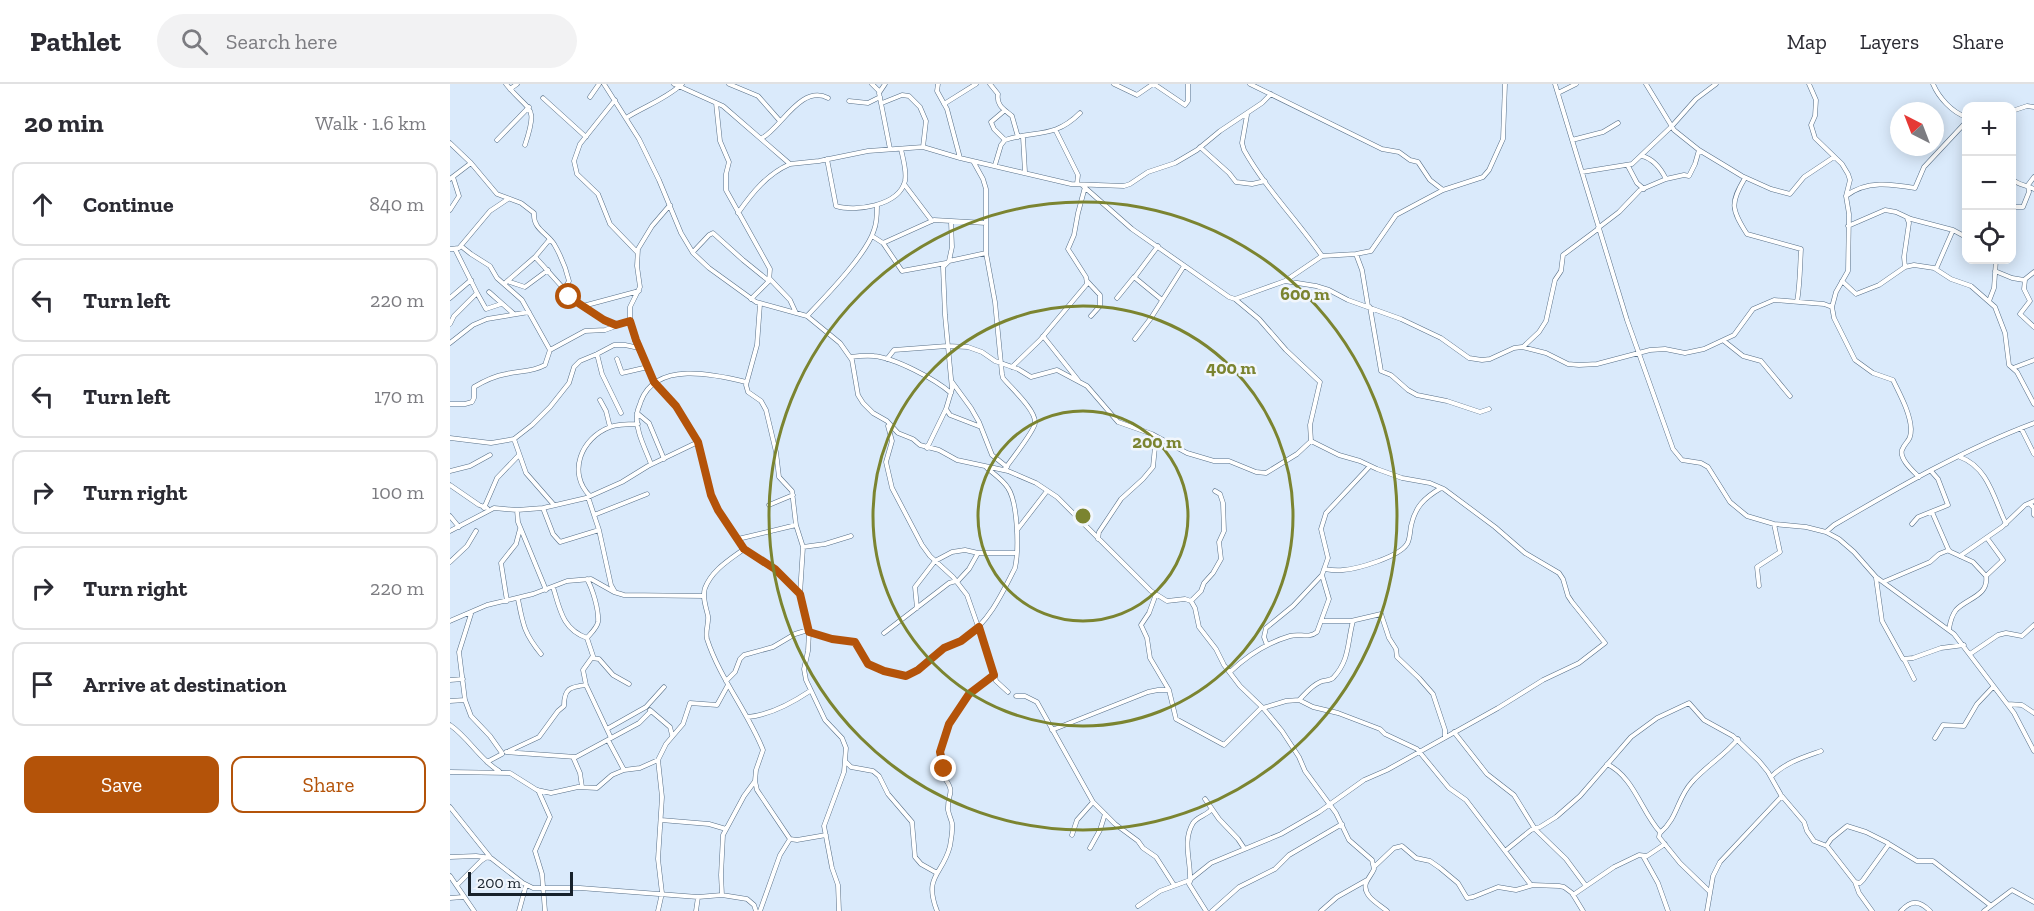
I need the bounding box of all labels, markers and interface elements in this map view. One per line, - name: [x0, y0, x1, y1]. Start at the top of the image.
- search box: [157, 14, 577, 68]
- text: Pathlet: [30, 25, 121, 58]
- icon: search: [178, 25, 211, 58]
- text: Search here: [226, 28, 337, 55]
- text: Map: [1787, 29, 1827, 54]
- text: Layers: [1860, 29, 1919, 54]
- text: Share: [1952, 29, 2004, 54]
- north arrow: [1890, 102, 1944, 156]
- map controls: [1962, 102, 2016, 264]
- button: +: [1962, 102, 2016, 156]
- text: 20 min: [24, 107, 104, 139]
- text: Walk · 1.6 km: [315, 111, 426, 135]
- button: −: [1962, 156, 2016, 210]
- icon: ahead: [26, 188, 59, 221]
- text: Continue: [83, 191, 174, 218]
- text: 840 m: [369, 192, 424, 216]
- button: locate: [1962, 210, 2016, 264]
- route start: [555, 283, 581, 309]
- text: 600 m: [1280, 283, 1330, 305]
- icon: left: [26, 284, 59, 317]
- text: Turn left: [83, 287, 170, 314]
- text: 220 m: [370, 288, 424, 312]
- text: 400 m: [1206, 357, 1256, 379]
- icon: left: [26, 380, 59, 413]
- text: Turn left: [83, 383, 170, 410]
- text: 170 m: [374, 384, 424, 408]
- text: 200 m: [1132, 431, 1182, 453]
- icon: right: [26, 476, 59, 509]
- text: Turn right: [83, 479, 187, 506]
- text: 100 m: [371, 480, 424, 504]
- centre of rings: [1073, 506, 1093, 526]
- icon: right: [26, 572, 59, 605]
- text: Turn right: [83, 575, 187, 602]
- text: 220 m: [370, 576, 424, 600]
- icon: arrive: [26, 668, 59, 701]
- text: Arrive at destination: [83, 671, 286, 698]
- route end: [930, 755, 956, 781]
- button: Save: [24, 756, 219, 813]
- button: Share: [231, 756, 426, 813]
- scale bar: [468, 869, 573, 896]
- text: 200 m: [477, 873, 521, 892]

